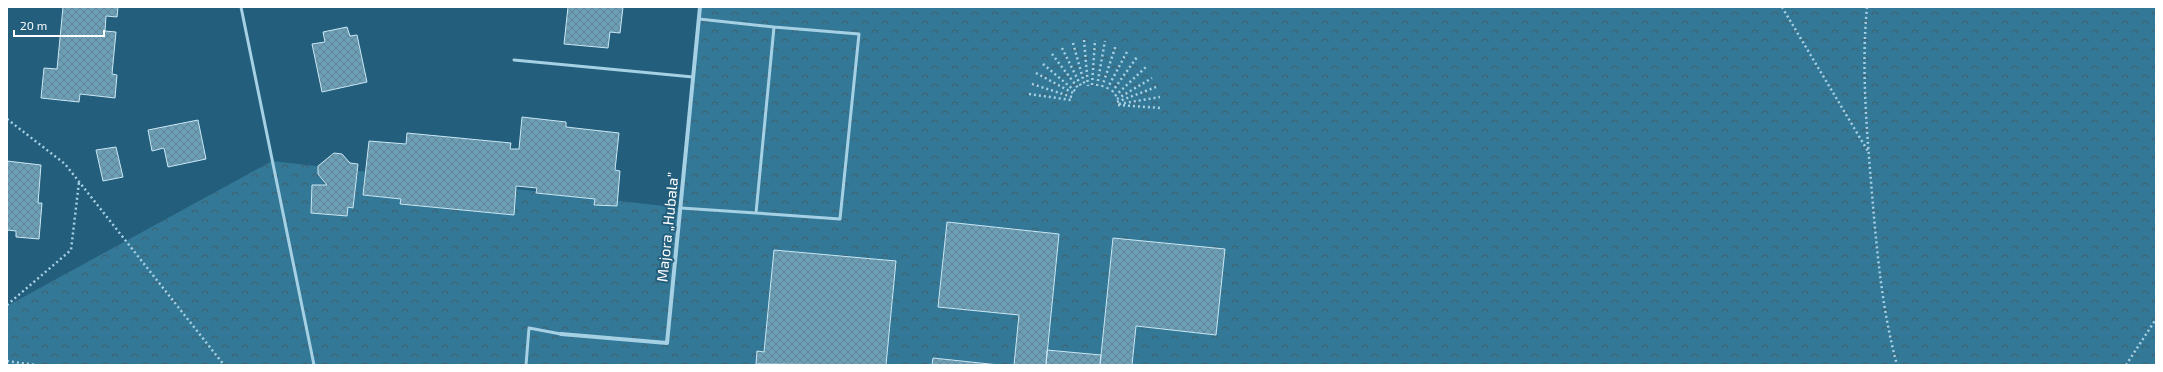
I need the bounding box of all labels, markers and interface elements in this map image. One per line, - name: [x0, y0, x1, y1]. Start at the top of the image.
- scale bar: [14, 12, 104, 38]
- text: 20 m: [20, 18, 47, 32]
- street label: Majora „Hubala”: [652, 171, 683, 283]

